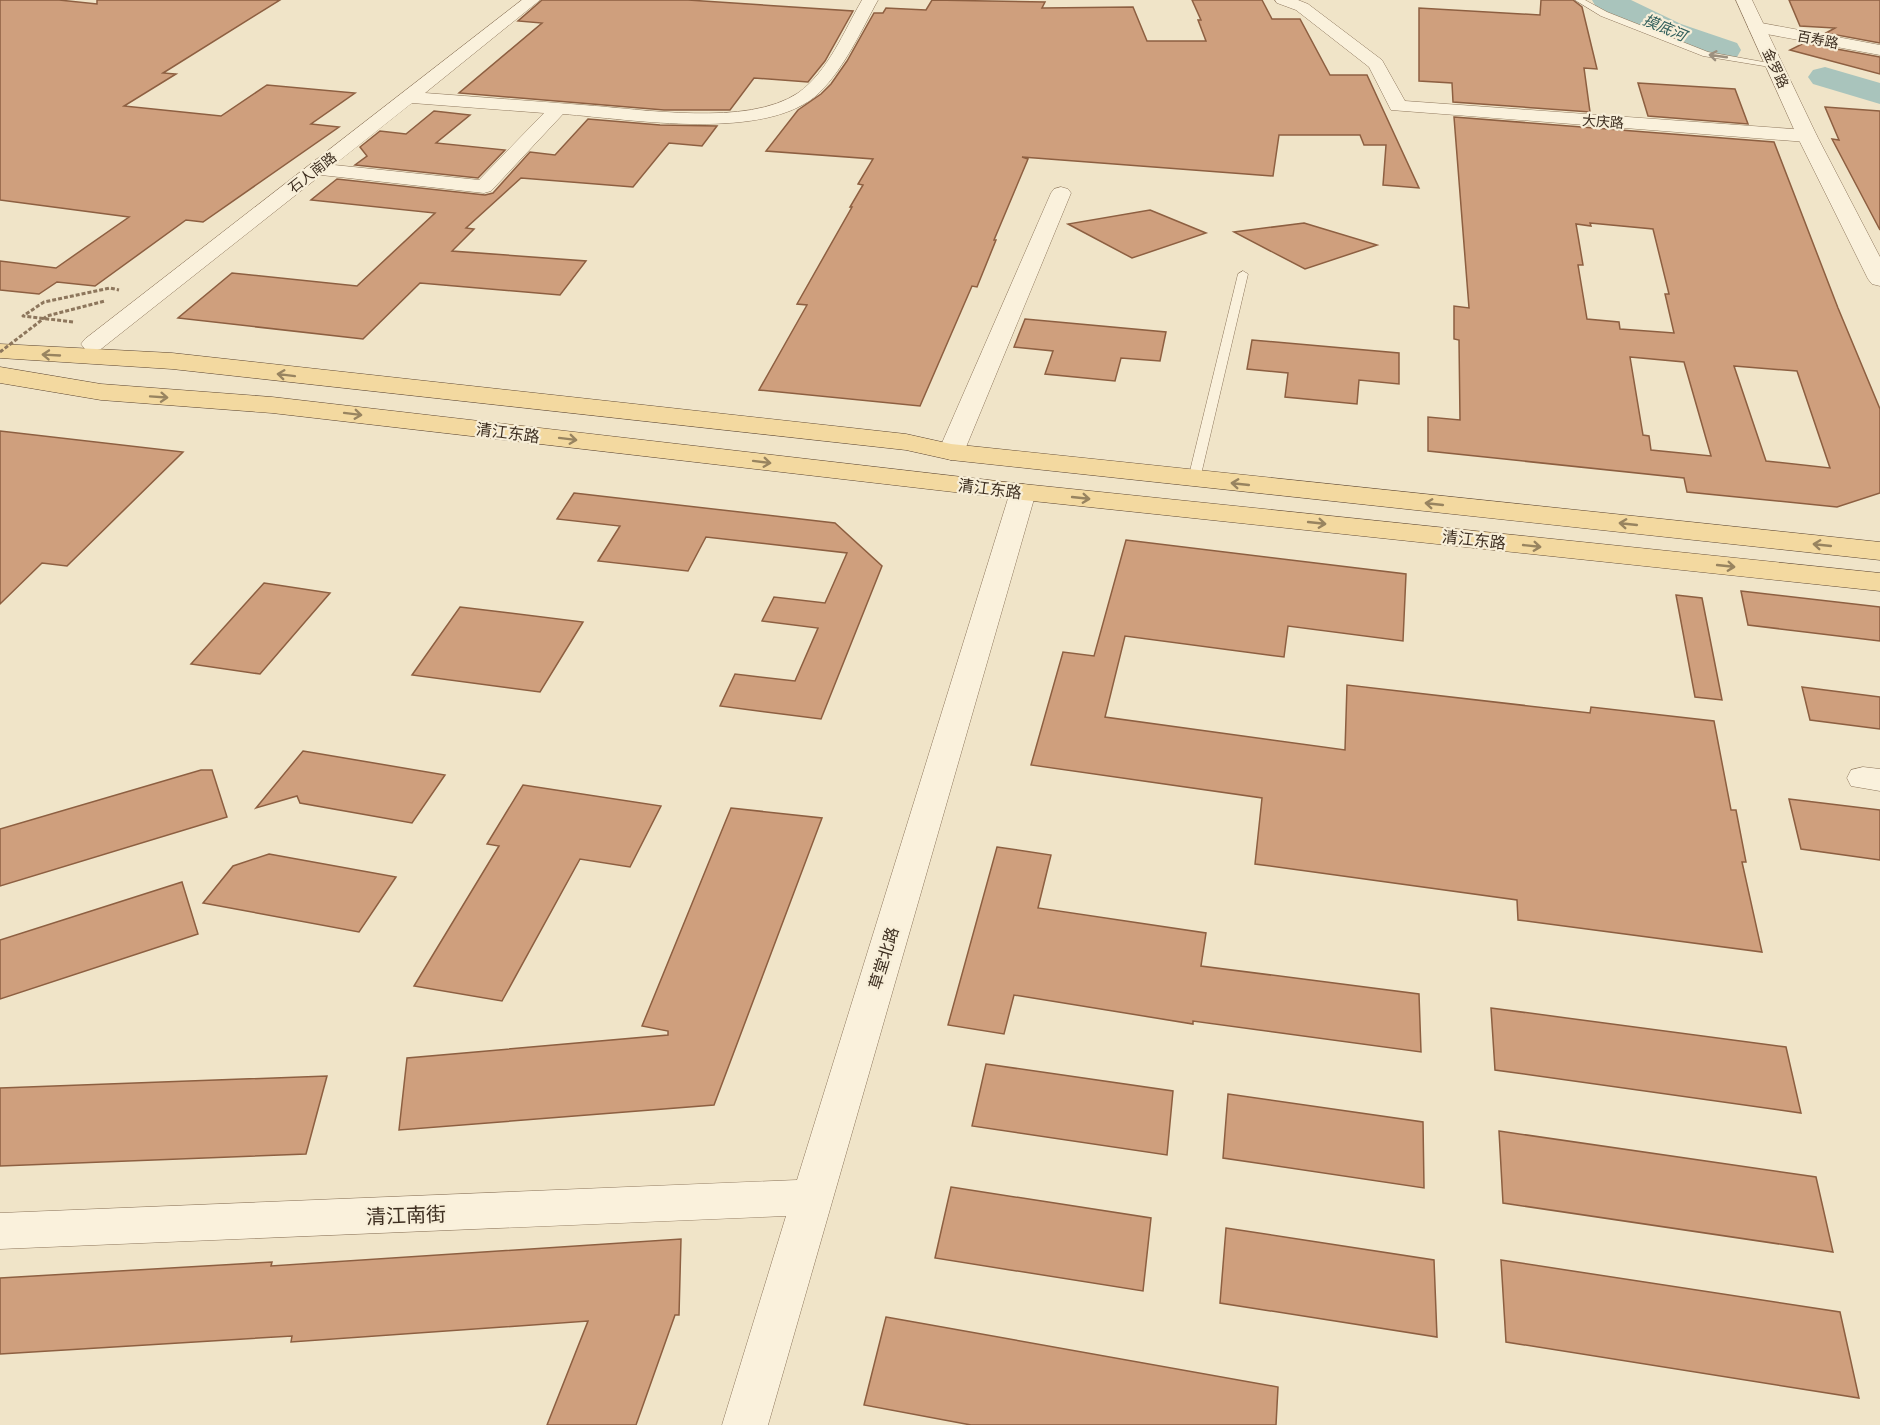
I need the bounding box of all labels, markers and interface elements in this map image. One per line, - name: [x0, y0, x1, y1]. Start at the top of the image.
- water label: 摸底河: [1640, 9, 1692, 46]
- street label: 百寿路: [1796, 26, 1840, 52]
- street label: 金罗路: [1759, 45, 1793, 91]
- one-way arrow: [1708, 51, 1728, 62]
- street label: 大庆路: [1581, 110, 1625, 132]
- street label: 石人南路: [284, 147, 340, 197]
- one-way arrow: [41, 349, 61, 360]
- one-way arrow: [277, 369, 296, 380]
- one-way arrow: [149, 391, 169, 402]
- one-way arrow: [343, 409, 363, 420]
- street label: 清江东路: [475, 418, 541, 446]
- one-way arrow: [558, 434, 577, 445]
- one-way arrow: [751, 457, 771, 468]
- street label: 清江东路: [957, 474, 1023, 502]
- one-way arrow: [1231, 478, 1250, 489]
- one-way arrow: [1071, 493, 1091, 504]
- one-way arrow: [1425, 498, 1444, 509]
- one-way arrow: [1306, 518, 1326, 529]
- one-way arrow: [1618, 518, 1638, 529]
- street label: 清江东路: [1441, 525, 1507, 553]
- one-way arrow: [1812, 539, 1832, 550]
- one-way arrow: [1521, 540, 1541, 551]
- one-way arrow: [1715, 561, 1735, 572]
- street label: 草堂北路: [864, 924, 902, 992]
- street label: 清江南街: [366, 1199, 446, 1229]

